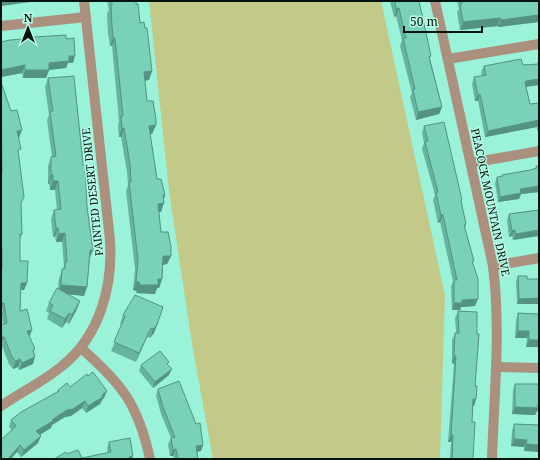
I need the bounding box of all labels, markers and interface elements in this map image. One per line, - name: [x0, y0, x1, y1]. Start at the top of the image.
- north arrow: [8, 8, 48, 48]
- scale bar: [404, 8, 482, 34]
- text: N: [24, 10, 33, 25]
- text: 50 m: [410, 13, 438, 30]
- street label: PAINTED DESERT DRIVE: [78, 127, 106, 257]
- street label: PEACOCK MOUNTAIN DRIVE: [468, 127, 514, 277]

